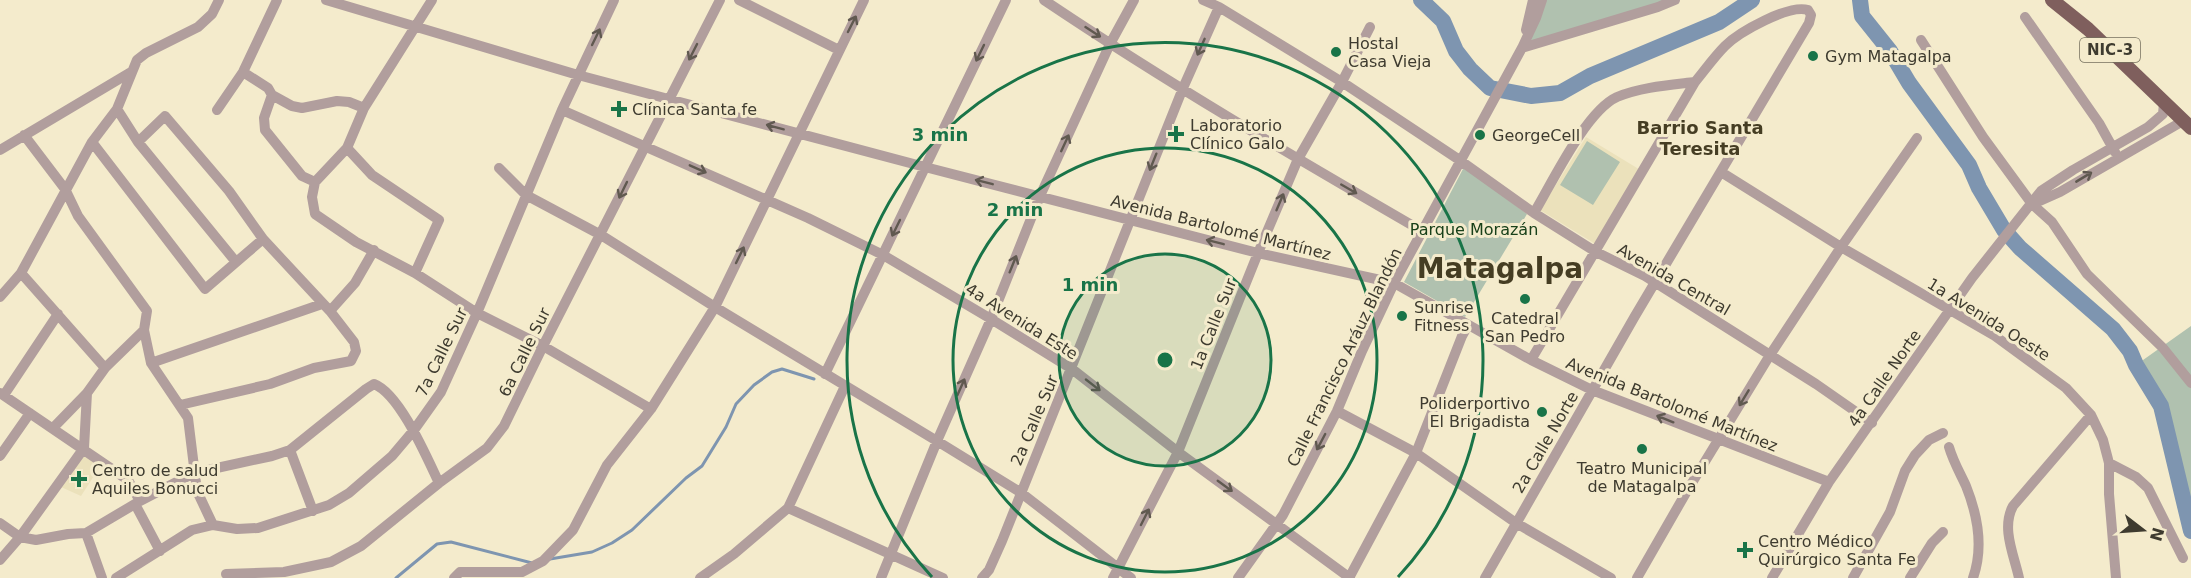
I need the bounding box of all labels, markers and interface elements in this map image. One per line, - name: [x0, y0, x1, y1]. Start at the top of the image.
- one-way arrow: [847, 16, 858, 34]
- one-way arrow: [1084, 26, 1101, 39]
- one-way arrow: [591, 29, 603, 47]
- place label: Hostal Casa Vieja: [1348, 34, 1431, 71]
- one-way arrow: [1195, 38, 1206, 56]
- road number: NIC-3: [2080, 38, 2140, 62]
- one-way arrow: [687, 43, 699, 60]
- one-way arrow: [974, 43, 986, 61]
- marker: Hostal Casa Vieja: [1329, 45, 1343, 59]
- place label: Gym Matagalpa: [1825, 47, 1952, 66]
- marker: Gym Matagalpa: [1806, 49, 1820, 63]
- marker: Clínica Santa fe: [610, 100, 628, 118]
- place label: Clínica Santa fe: [632, 100, 757, 119]
- place label: Laboratorio Clínico Galo: [1190, 116, 1285, 153]
- district label: Barrio Santa Teresita: [1636, 117, 1764, 159]
- one-way arrow: [766, 121, 785, 132]
- text: 3 min: [912, 124, 968, 145]
- marker: Laboratorio Clínico Galo: [1167, 125, 1185, 143]
- place label: GeorgeCell: [1492, 126, 1580, 145]
- marker: GeorgeCell: [1473, 128, 1487, 142]
- one-way arrow: [1059, 135, 1071, 153]
- one-way arrow: [1147, 152, 1158, 170]
- one-way arrow: [688, 164, 706, 175]
- one-way arrow: [2075, 171, 2092, 183]
- one-way arrow: [974, 176, 993, 188]
- one-way arrow: [616, 180, 628, 198]
- one-way arrow: [1340, 183, 1357, 195]
- street label: Avenida Bartolomé Martínez: [1109, 191, 1333, 264]
- one-way arrow: [1275, 194, 1286, 212]
- text: 2 min: [987, 199, 1043, 220]
- one-way arrow: [889, 219, 901, 237]
- park label: Parque Morazán: [1410, 220, 1538, 239]
- one-way arrow: [1205, 235, 1224, 247]
- street label: Avenida Central: [1614, 239, 1734, 319]
- street label: Calle Francisco Aráuz Blandón: [1283, 245, 1406, 470]
- one-way arrow: [735, 246, 747, 264]
- district label: Matagalpa: [1417, 252, 1583, 285]
- one-way arrow: [1008, 256, 1019, 274]
- text: 1 min: [1062, 274, 1118, 295]
- street label: 1a Avenida Oeste: [1924, 274, 2054, 365]
- street label: 1a Calle Sur: [1187, 275, 1241, 373]
- street label: 4a Avenida Este: [962, 279, 1081, 364]
- marker: Catedral San Pedro: [1518, 292, 1532, 306]
- place label: Sunrise Fitness: [1414, 298, 1474, 335]
- street label: 7a Calle Sur: [412, 304, 471, 400]
- street label: 6a Calle Sur: [495, 304, 554, 400]
- marker: Sunrise Fitness: [1395, 309, 1409, 323]
- place label: Catedral San Pedro: [1485, 309, 1565, 346]
- street label: 4a Calle Norte: [1844, 326, 1925, 431]
- centre of rings: [1155, 350, 1175, 370]
- street label: Avenida Bartolomé Martínez: [1563, 353, 1780, 456]
- street label: 2a Calle Sur: [1007, 372, 1062, 468]
- one-way arrow: [956, 378, 967, 397]
- one-way arrow: [1085, 379, 1101, 392]
- street label: 2a Calle Norte: [1509, 388, 1582, 497]
- one-way arrow: [1738, 389, 1750, 406]
- place label: Poliderportivo El Brigadista: [1419, 394, 1530, 431]
- marker: Poliderportivo El Brigadista: [1535, 405, 1549, 419]
- one-way arrow: [1656, 413, 1675, 424]
- one-way arrow: [1315, 433, 1327, 450]
- marker: Teatro Municipal de Matagalpa: [1635, 442, 1649, 456]
- place label: Teatro Municipal de Matagalpa: [1576, 459, 1707, 496]
- place label: Centro de salud Aquiles Bonucci: [92, 461, 219, 498]
- marker: Centro de salud Aquiles Bonucci: [70, 470, 88, 488]
- one-way arrow: [1217, 479, 1233, 492]
- north arrow: [2113, 500, 2173, 560]
- one-way arrow: [1140, 508, 1151, 526]
- text: N: [2146, 525, 2168, 543]
- place label: Centro Médico Quirúrgico Santa Fe: [1758, 532, 1916, 569]
- marker: Centro Médico Quirúrgico Santa Fe: [1736, 541, 1754, 559]

